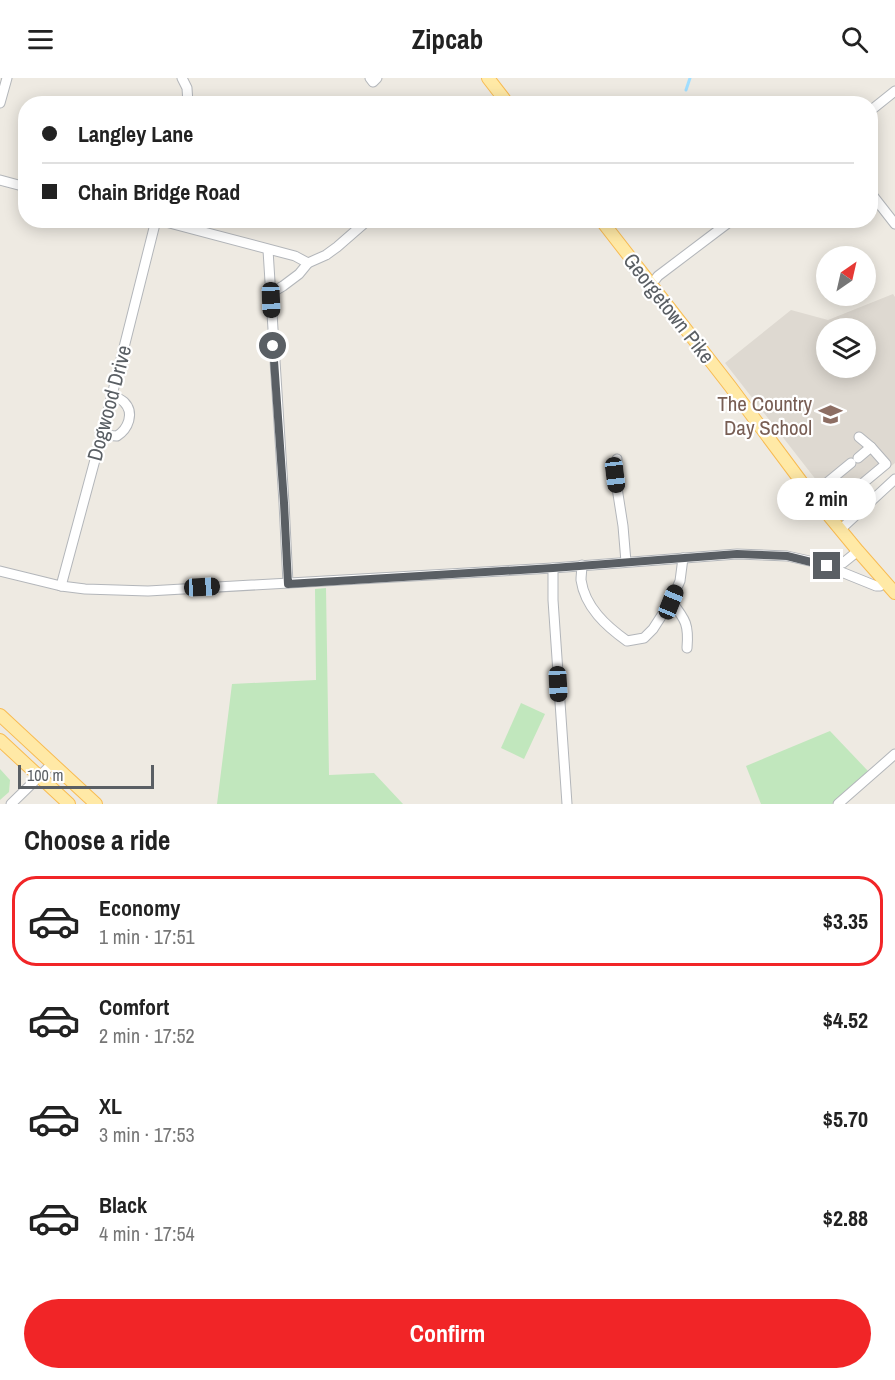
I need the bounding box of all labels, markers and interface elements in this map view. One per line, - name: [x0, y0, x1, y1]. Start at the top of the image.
- text: Zipcab: [412, 21, 483, 57]
- icon: menu: [24, 23, 57, 56]
- icon: search: [838, 23, 871, 56]
- text: Langley Lane: [78, 119, 193, 149]
- text: Chain Bridge Road: [78, 177, 240, 207]
- north arrow: [816, 246, 876, 306]
- map controls: [816, 246, 876, 378]
- street label: Georgetown Pike: [617, 247, 721, 369]
- car: [261, 282, 281, 318]
- button: layers: [816, 318, 876, 378]
- route start: [259, 332, 286, 359]
- street label: Dogwood Drive: [80, 342, 138, 464]
- place label: The Country Day School: [717, 389, 812, 442]
- school or university icon: The Country Day School: [817, 402, 843, 428]
- car: [604, 456, 626, 494]
- callout: 2 min: [778, 479, 876, 521]
- text: 2 min: [805, 485, 848, 512]
- route end: [813, 552, 840, 579]
- car: [184, 577, 220, 597]
- car: [656, 582, 686, 622]
- car: [548, 666, 568, 702]
- scale bar: [18, 762, 154, 790]
- text: 100 m: [27, 764, 63, 786]
- text: Choose a ride: [24, 822, 170, 858]
- text: Economy: [99, 893, 180, 923]
- icon: car: [27, 894, 81, 948]
- text: $3.35: [823, 906, 868, 936]
- text: 1 min · 17:51: [99, 923, 195, 950]
- text: Comfort: [99, 992, 169, 1022]
- icon: car: [27, 993, 81, 1047]
- text: $4.52: [823, 1005, 868, 1035]
- text: 2 min · 17:52: [99, 1022, 195, 1049]
- text: XL: [99, 1091, 122, 1121]
- icon: car: [27, 1092, 81, 1146]
- text: $5.70: [823, 1104, 868, 1134]
- text: 3 min · 17:53: [99, 1121, 195, 1148]
- text: Black: [99, 1190, 147, 1220]
- icon: car: [27, 1191, 81, 1245]
- text: $2.88: [823, 1203, 868, 1233]
- text: 4 min · 17:54: [99, 1220, 195, 1247]
- button: Confirm: [24, 1299, 871, 1368]

